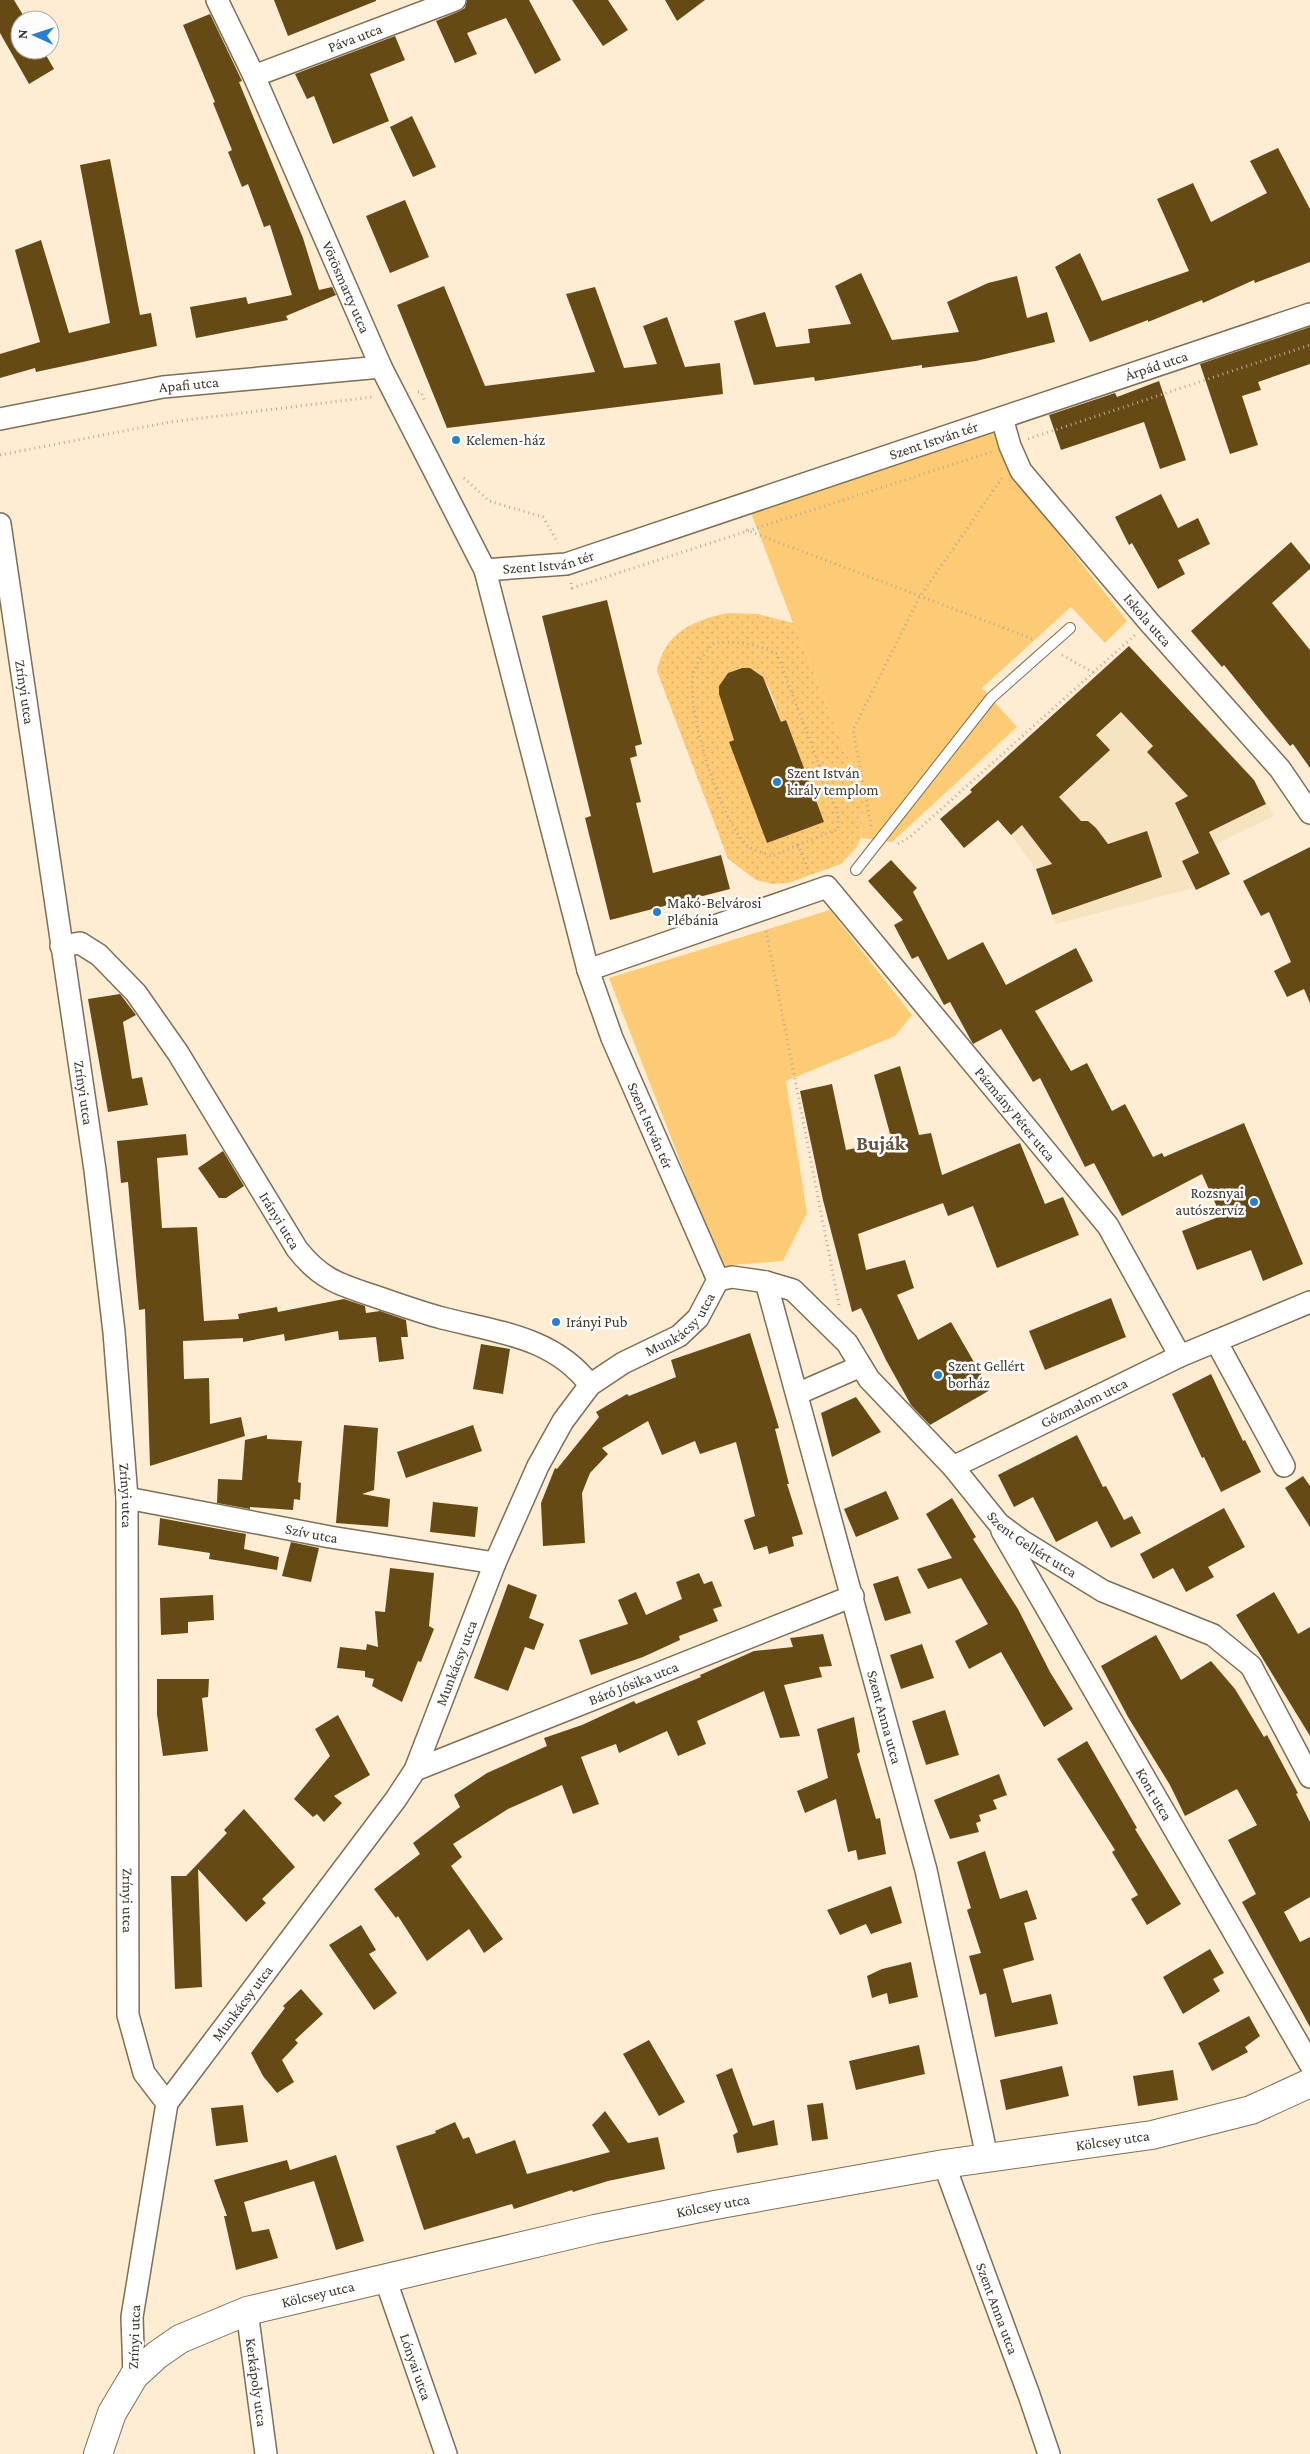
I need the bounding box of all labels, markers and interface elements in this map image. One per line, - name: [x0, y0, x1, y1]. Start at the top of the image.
- north arrow: [10, 10, 60, 60]
- street label: Páva utca: [326, 20, 384, 55]
- text: N: [14, 29, 30, 40]
- street label: Vörösmarty utca: [319, 239, 373, 336]
- street label: Árpád utca: [1123, 348, 1190, 384]
- street label: Apafi utca: [158, 374, 220, 396]
- street label: Szent István tér: [887, 418, 981, 463]
- place label: Kelemen-ház: [466, 432, 545, 448]
- marker: Kelemen-ház: [450, 434, 462, 446]
- street label: Szent István tér: [502, 547, 597, 577]
- street label: Iskola utca: [1120, 590, 1175, 650]
- street label: Zrínyi utca: [12, 659, 37, 725]
- place label: Szent István király templom: [787, 765, 879, 799]
- marker: Szent István király templom: [771, 776, 783, 788]
- place label: Makó-Belvárosi Plébánia: [667, 895, 761, 928]
- marker: Makó-Belvárosi Plébánia: [651, 906, 663, 918]
- street label: Zrínyi utca: [71, 1060, 96, 1126]
- street label: Pázmány Péter utca: [972, 1064, 1059, 1164]
- street label: Szent István tér: [625, 1080, 677, 1172]
- district label: Buják: [856, 1132, 907, 1155]
- place label: Rozsnyai autószervíz: [1175, 1185, 1244, 1218]
- street label: Irányi utca: [256, 1189, 303, 1252]
- marker: Rozsnyai autószervíz: [1248, 1196, 1260, 1208]
- street label: Munkácsy utca: [642, 1290, 718, 1359]
- place label: Irányi Pub: [566, 1314, 628, 1331]
- marker: Irányi Pub: [550, 1316, 562, 1328]
- place label: Szent Gellért borház: [948, 1358, 1026, 1391]
- marker: Szent Gellért borház: [932, 1369, 944, 1381]
- street label: Gőzmalom utca: [1038, 1375, 1130, 1431]
- street label: Zrínyi utca: [116, 1462, 135, 1528]
- street label: Szent Gellért utca: [984, 1508, 1080, 1581]
- street label: Szív utca: [284, 1521, 339, 1546]
- street label: Munkácsy utca: [433, 1618, 480, 1708]
- street label: Báró Jósika utca: [586, 1658, 681, 1708]
- street label: Szent Anna utca: [864, 1669, 905, 1766]
- street label: Kont utca: [1133, 1765, 1176, 1823]
- street label: Zrínyi utca: [119, 1868, 136, 1933]
- street label: Munkácsy utca: [209, 1962, 276, 2044]
- street label: Kölcsey utca: [1075, 2127, 1151, 2154]
- street label: Kölcsey utca: [675, 2191, 751, 2221]
- street label: Szent Anna utca: [973, 2261, 1021, 2357]
- street label: Kölcsey utca: [280, 2278, 356, 2311]
- street label: Zrínyi utca: [125, 2304, 144, 2370]
- street label: Lónyai utca: [397, 2331, 435, 2402]
- street label: Kerkápoly utca: [243, 2337, 270, 2428]

